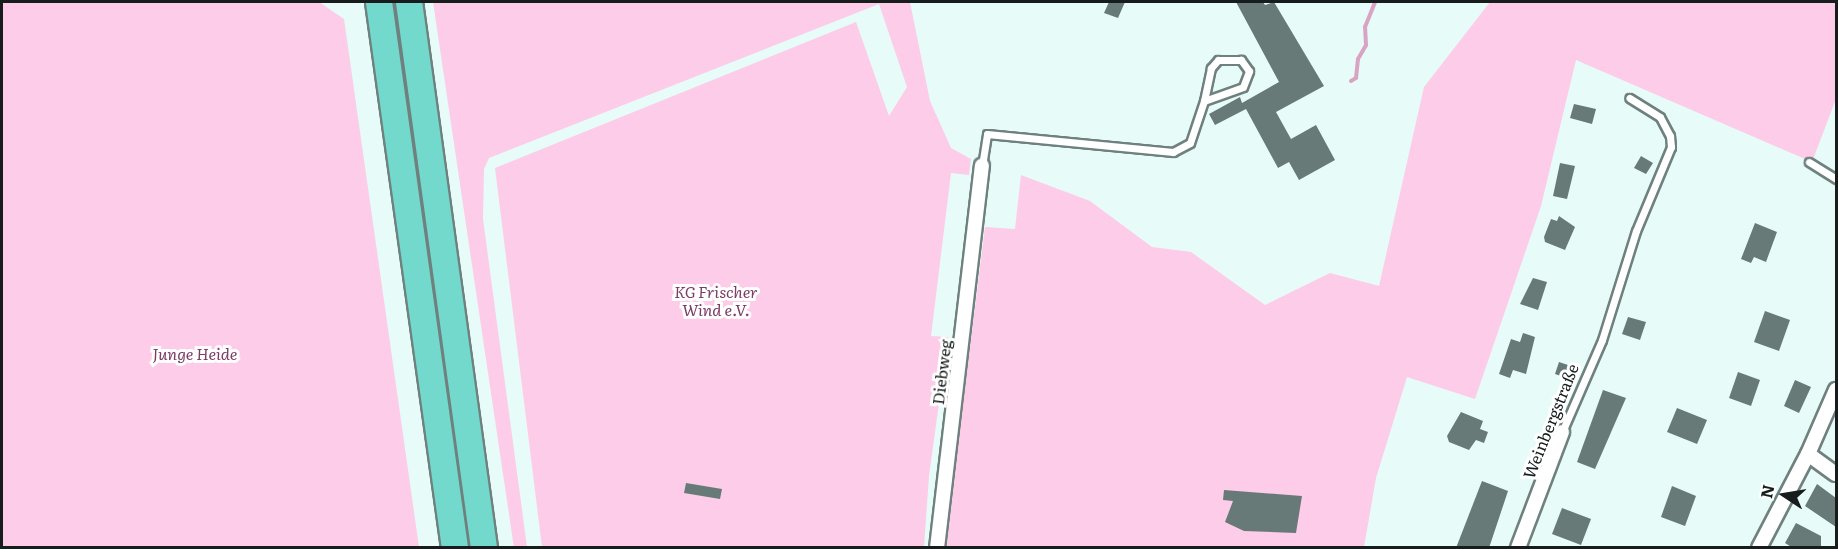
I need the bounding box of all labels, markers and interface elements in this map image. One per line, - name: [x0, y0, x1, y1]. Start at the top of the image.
- park label: KG Frischer Wind e.V.: [674, 281, 758, 319]
- street label: Diebweg: [927, 338, 955, 406]
- park label: Junge Heide: [153, 343, 237, 363]
- street label: Weinbergstraße: [1518, 361, 1582, 481]
- north arrow: [1754, 465, 1814, 525]
- text: N: [1753, 482, 1780, 500]

